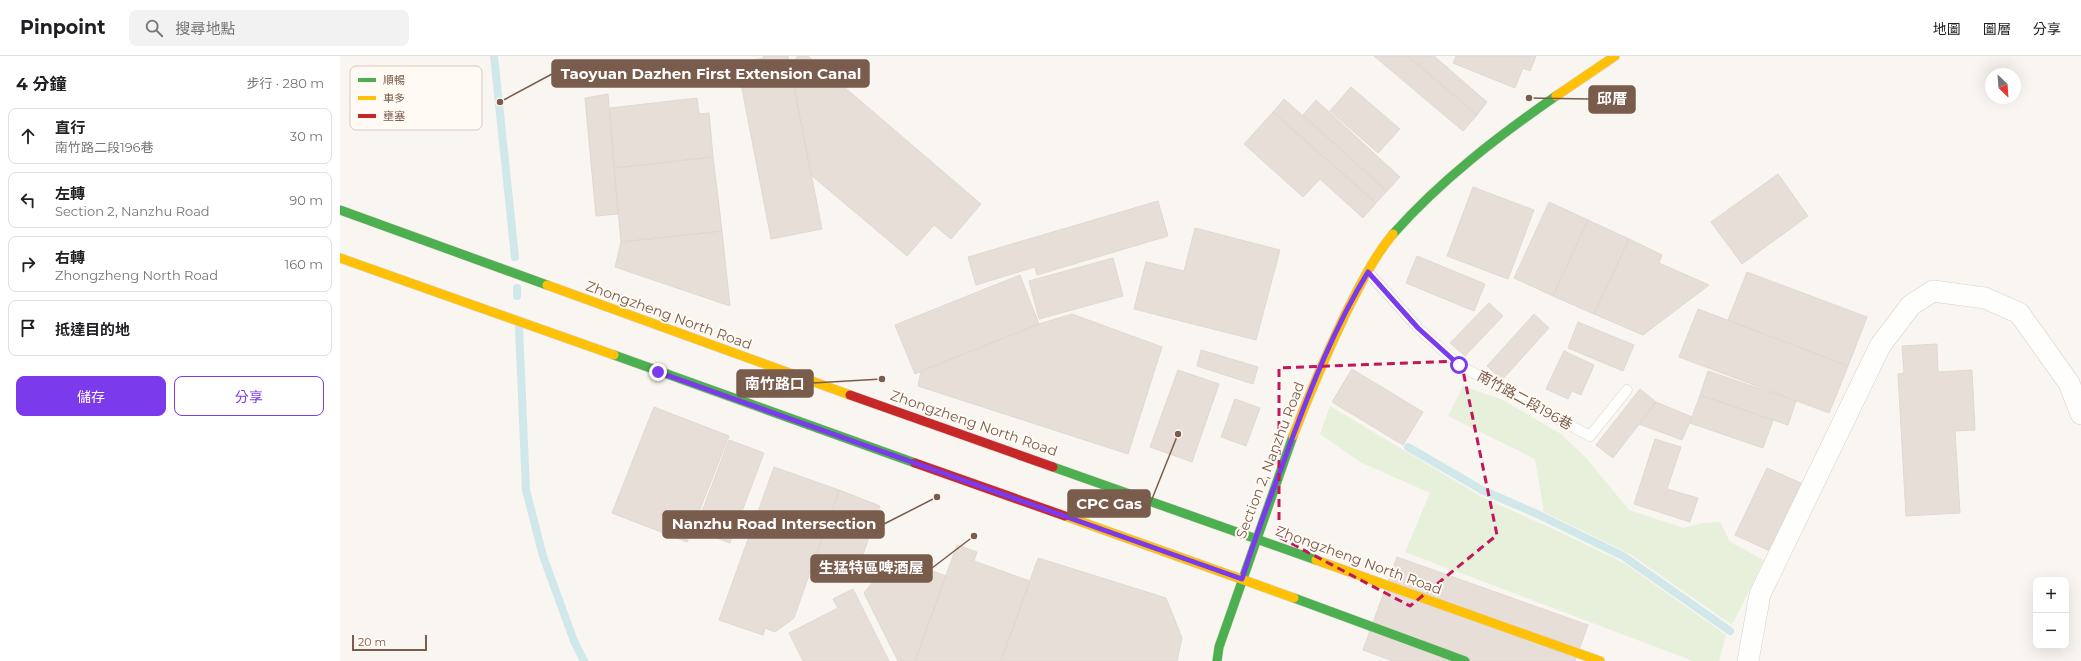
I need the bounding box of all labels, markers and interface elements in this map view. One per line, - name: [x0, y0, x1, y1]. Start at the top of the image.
- search box: [129, 10, 409, 46]
- text: Pinpoint: [20, 16, 105, 39]
- icon: search: [143, 17, 165, 39]
- text: 搜尋地點: [175, 19, 235, 38]
- text: 地圖: [1933, 20, 1961, 38]
- text: 圖層: [1983, 20, 2011, 38]
- text: 分享: [2033, 20, 2061, 38]
- callout: Taoyuan Dazhen First Extension Canal: [552, 60, 869, 87]
- text: Taoyuan Dazhen First Extension Canal: [561, 64, 861, 83]
- legend: [350, 66, 482, 130]
- north arrow: [1985, 68, 2021, 104]
- text: 順暢: [383, 73, 405, 87]
- text: 4 分鐘: [16, 74, 67, 94]
- text: 步行 · 280 m: [246, 75, 324, 91]
- callout: 邱厝: [1589, 86, 1635, 113]
- text: 邱厝: [1597, 89, 1627, 108]
- text: 車多: [383, 91, 405, 105]
- text: 壅塞: [383, 109, 405, 123]
- text: 直行: [55, 118, 85, 137]
- icon: ahead: [17, 125, 39, 147]
- text: 30 m: [290, 128, 323, 144]
- text: 南竹路二段196巷: [55, 139, 154, 155]
- text: 左轉: [55, 184, 85, 203]
- icon: left: [17, 189, 39, 211]
- text: 90 m: [289, 192, 323, 208]
- text: Section 2, Nanzhu Road: [55, 203, 210, 219]
- text: 右轉: [55, 248, 85, 267]
- icon: right: [17, 253, 39, 275]
- text: 160 m: [285, 256, 323, 272]
- text: Zhongzheng North Road: [55, 267, 218, 283]
- street label: Zhongzheng North Road: [583, 277, 755, 353]
- icon: arrive: [17, 317, 39, 339]
- text: 抵達目的地: [55, 320, 130, 339]
- route start: [1450, 356, 1468, 374]
- route end: [649, 363, 667, 381]
- street label: 南竹路二段196巷: [1474, 366, 1576, 434]
- callout: 南竹路口: [737, 370, 813, 397]
- text: 南竹路口: [745, 374, 805, 393]
- button: 儲存: [16, 376, 166, 416]
- button: 分享: [174, 376, 324, 416]
- street label: Section 2, Nanzhu Road: [1232, 379, 1308, 541]
- street label: Zhongzheng North Road: [888, 386, 1060, 460]
- callout: CPC Gas: [1068, 490, 1150, 517]
- text: CPC Gas: [1076, 494, 1142, 513]
- callout: Nanzhu Road Intersection: [663, 511, 884, 538]
- text: Nanzhu Road Intersection: [672, 514, 876, 533]
- street label: Zhongzheng North Road: [1273, 522, 1445, 598]
- callout: 生猛特區啤酒屋: [811, 555, 932, 582]
- text: 生猛特區啤酒屋: [818, 558, 924, 577]
- map controls: [2033, 577, 2069, 649]
- button: +: [2033, 577, 2069, 613]
- button: −: [2033, 613, 2069, 649]
- scale bar: [352, 633, 427, 652]
- text: 20 m: [358, 635, 386, 649]

